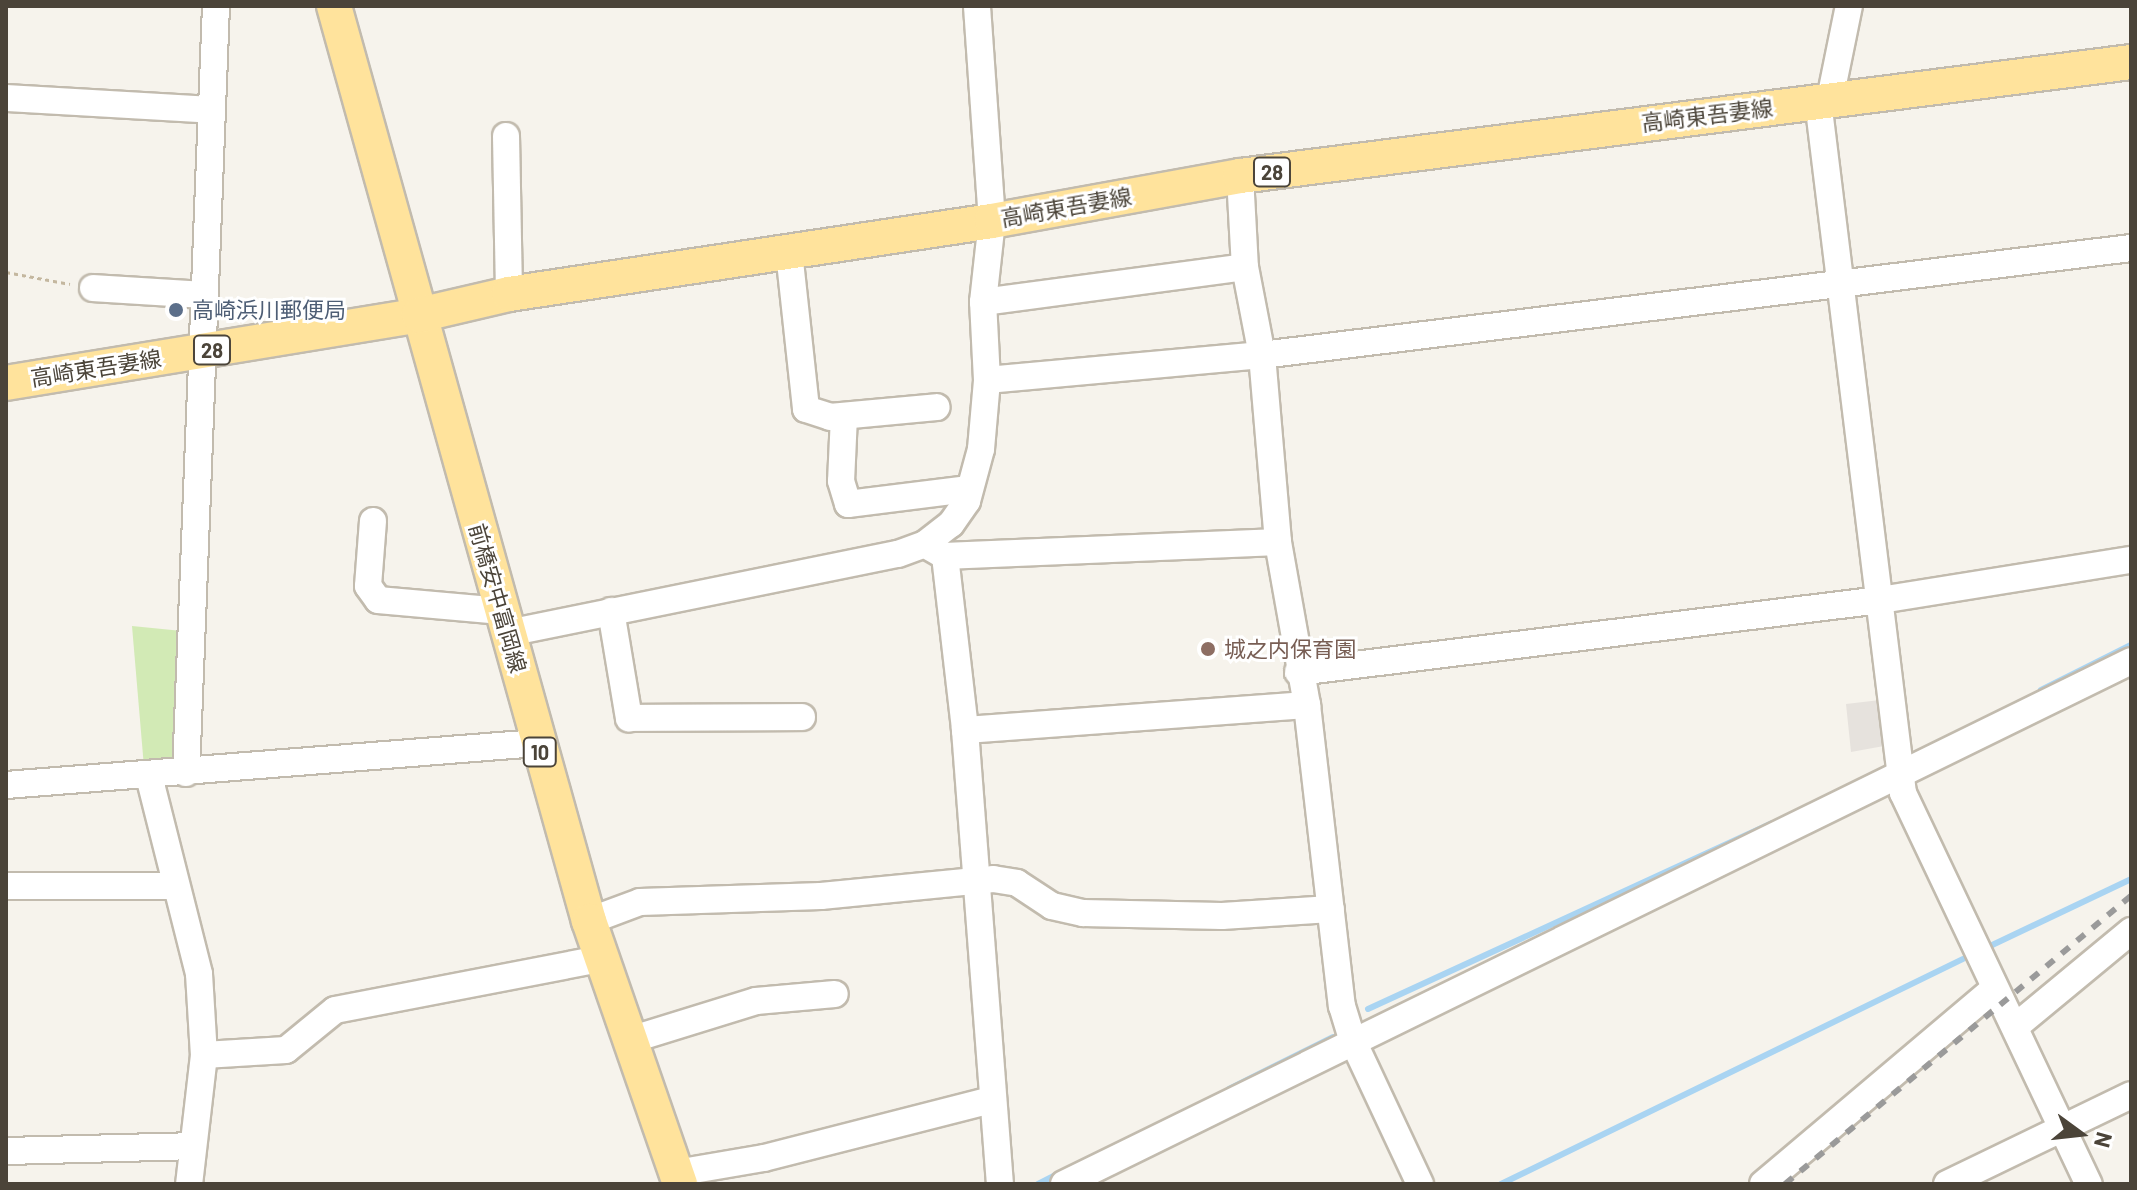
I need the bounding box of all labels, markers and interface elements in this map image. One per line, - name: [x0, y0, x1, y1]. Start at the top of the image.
- street label: 高崎東吾妻線: [1640, 94, 1774, 136]
- road number: 28: [1252, 156, 1292, 188]
- street label: 高崎東吾妻線: [999, 183, 1133, 231]
- place label: 高崎浜川郵便局: [192, 297, 346, 323]
- marker: 高崎浜川郵便局: [167, 301, 185, 319]
- road number: 28: [192, 334, 232, 366]
- street label: 高崎東吾妻線: [29, 345, 163, 391]
- street label: 前橋安中富岡線: [464, 520, 532, 676]
- place label: 城之内保育園: [1224, 636, 1356, 662]
- marker: 城之内保育園: [1199, 640, 1217, 658]
- road number: 10: [522, 736, 558, 768]
- north arrow: [2041, 1094, 2121, 1174]
- text: N: [2090, 1130, 2119, 1151]

